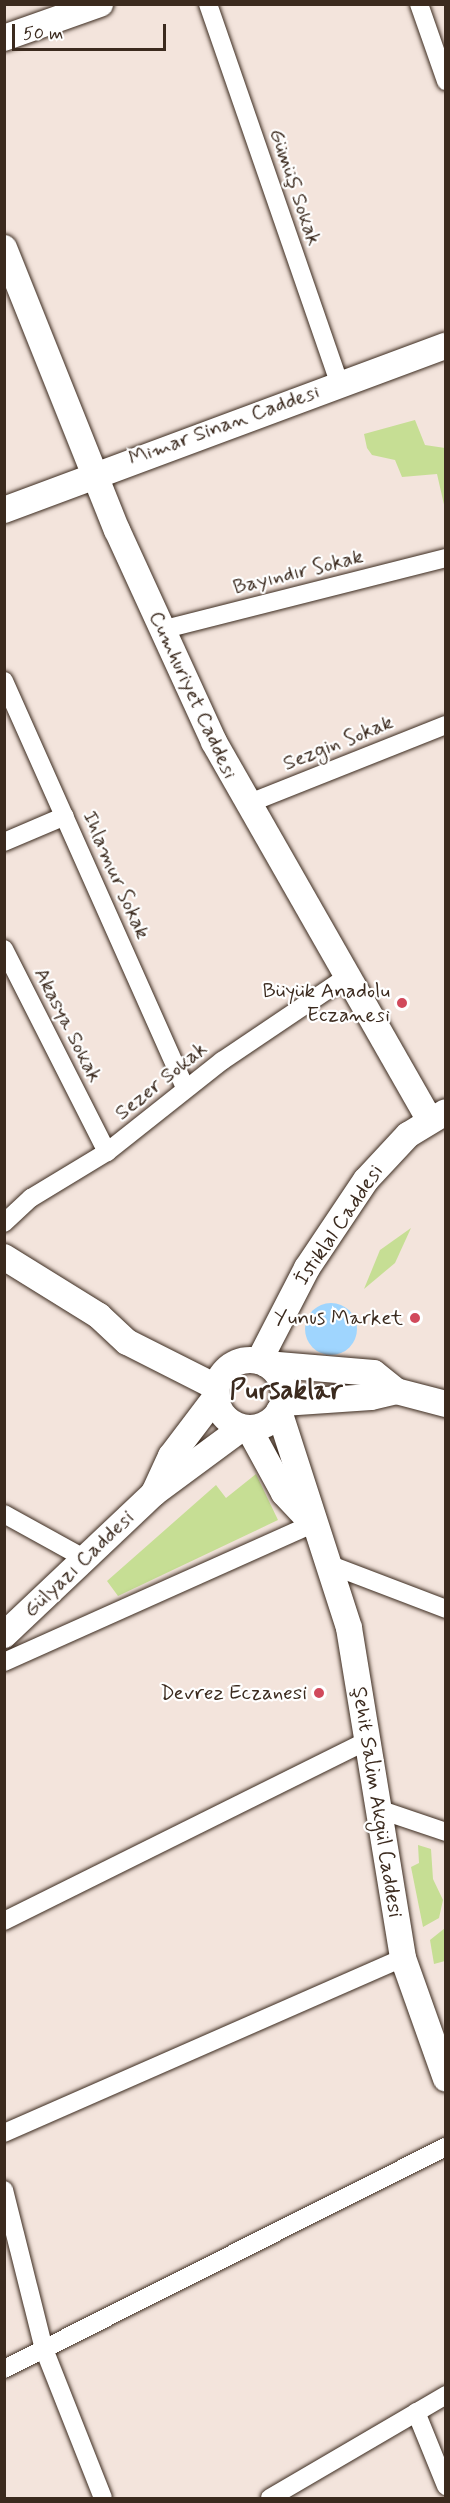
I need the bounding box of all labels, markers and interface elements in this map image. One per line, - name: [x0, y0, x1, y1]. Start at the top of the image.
- scale bar: [15, 12, 170, 50]
- text: 50 m: [23, 22, 63, 46]
- street label: Gümüş Sokak: [263, 125, 327, 249]
- street label: Mimar Sinan Caddesi: [126, 379, 322, 471]
- street label: Bayındır Sokak: [229, 543, 367, 601]
- street label: Cumhuriyet Caddesi: [143, 607, 243, 783]
- street label: Sezgin Sokak: [278, 709, 398, 777]
- street label: Ihlamur Sokak: [76, 806, 156, 944]
- street label: Akasya Sokak: [28, 964, 108, 1086]
- place label: Büyük Anadolu Eczanesi: [265, 978, 390, 1028]
- marker: Büyük Anadolu Eczanesi: [395, 996, 409, 1010]
- street label: Sezer Sokak: [110, 1036, 212, 1126]
- street label: İstiklal Caddesi: [290, 1161, 388, 1289]
- place label: Yunus Market: [276, 1305, 403, 1331]
- marker: Yunus Market: [408, 1311, 422, 1325]
- district label: Pursaklar: [229, 1375, 343, 1407]
- street label: Gülyazı Caddesi: [19, 1505, 139, 1623]
- place label: Devrez Eczanesi: [154, 1680, 307, 1706]
- street label: Şehit Salim Akgül Caddesi: [346, 1685, 408, 1919]
- marker: Devrez Eczanesi: [312, 1686, 326, 1700]

